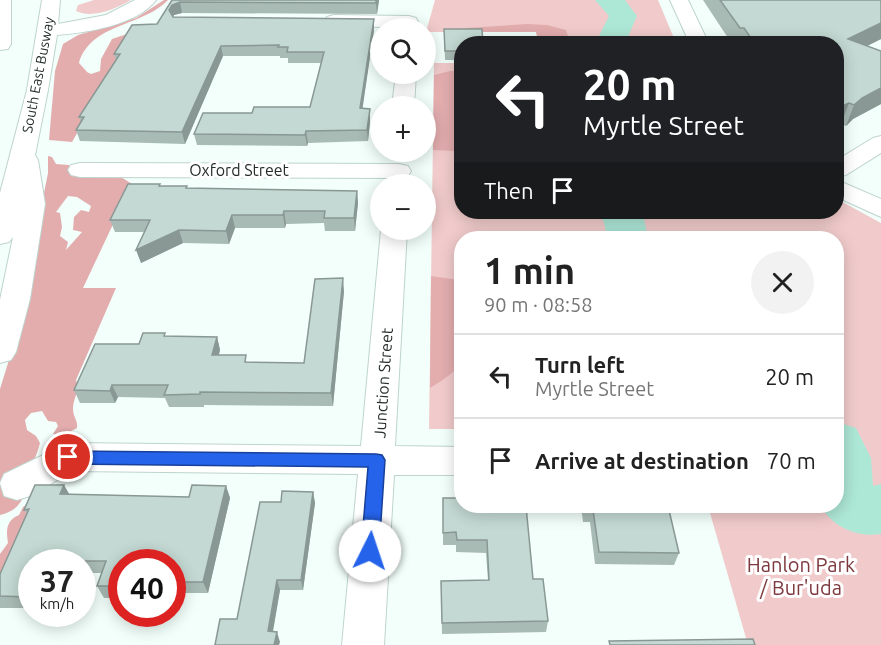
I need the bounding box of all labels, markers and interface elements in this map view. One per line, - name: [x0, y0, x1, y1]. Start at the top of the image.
- street label: South East Busway: [19, 15, 57, 134]
- map controls: [370, 18, 436, 240]
- button: search: [370, 18, 436, 84]
- icon: left: [484, 60, 562, 138]
- text: 20 m: [583, 61, 677, 108]
- button: +: [370, 96, 436, 162]
- text: Myrtle Street: [583, 110, 744, 140]
- street label: Oxford Street: [189, 161, 290, 179]
- button: −: [370, 174, 436, 240]
- icon: arrive: [546, 174, 579, 207]
- text: Then: [484, 178, 534, 203]
- text: 1 min: [484, 250, 575, 291]
- button: close: [751, 251, 814, 314]
- text: 90 m · 08:58: [484, 293, 593, 316]
- street label: Junction Street: [370, 327, 396, 439]
- text: Turn left: [535, 352, 625, 377]
- icon: left: [484, 360, 517, 393]
- text: 20 m: [765, 364, 814, 389]
- text: Myrtle Street: [535, 377, 654, 400]
- pin: [42, 431, 93, 482]
- icon: arrive: [51, 440, 84, 473]
- icon: arrive: [484, 444, 517, 477]
- text: Arrive at destination: [535, 448, 749, 473]
- text: 70 m: [767, 448, 816, 473]
- position arrow: [338, 519, 402, 583]
- speed limit sign: 40: [108, 549, 186, 627]
- park label: Hanlon Park / Bur'uda: [747, 553, 855, 599]
- text: 37: [40, 564, 74, 598]
- text: km/h: [40, 595, 74, 612]

